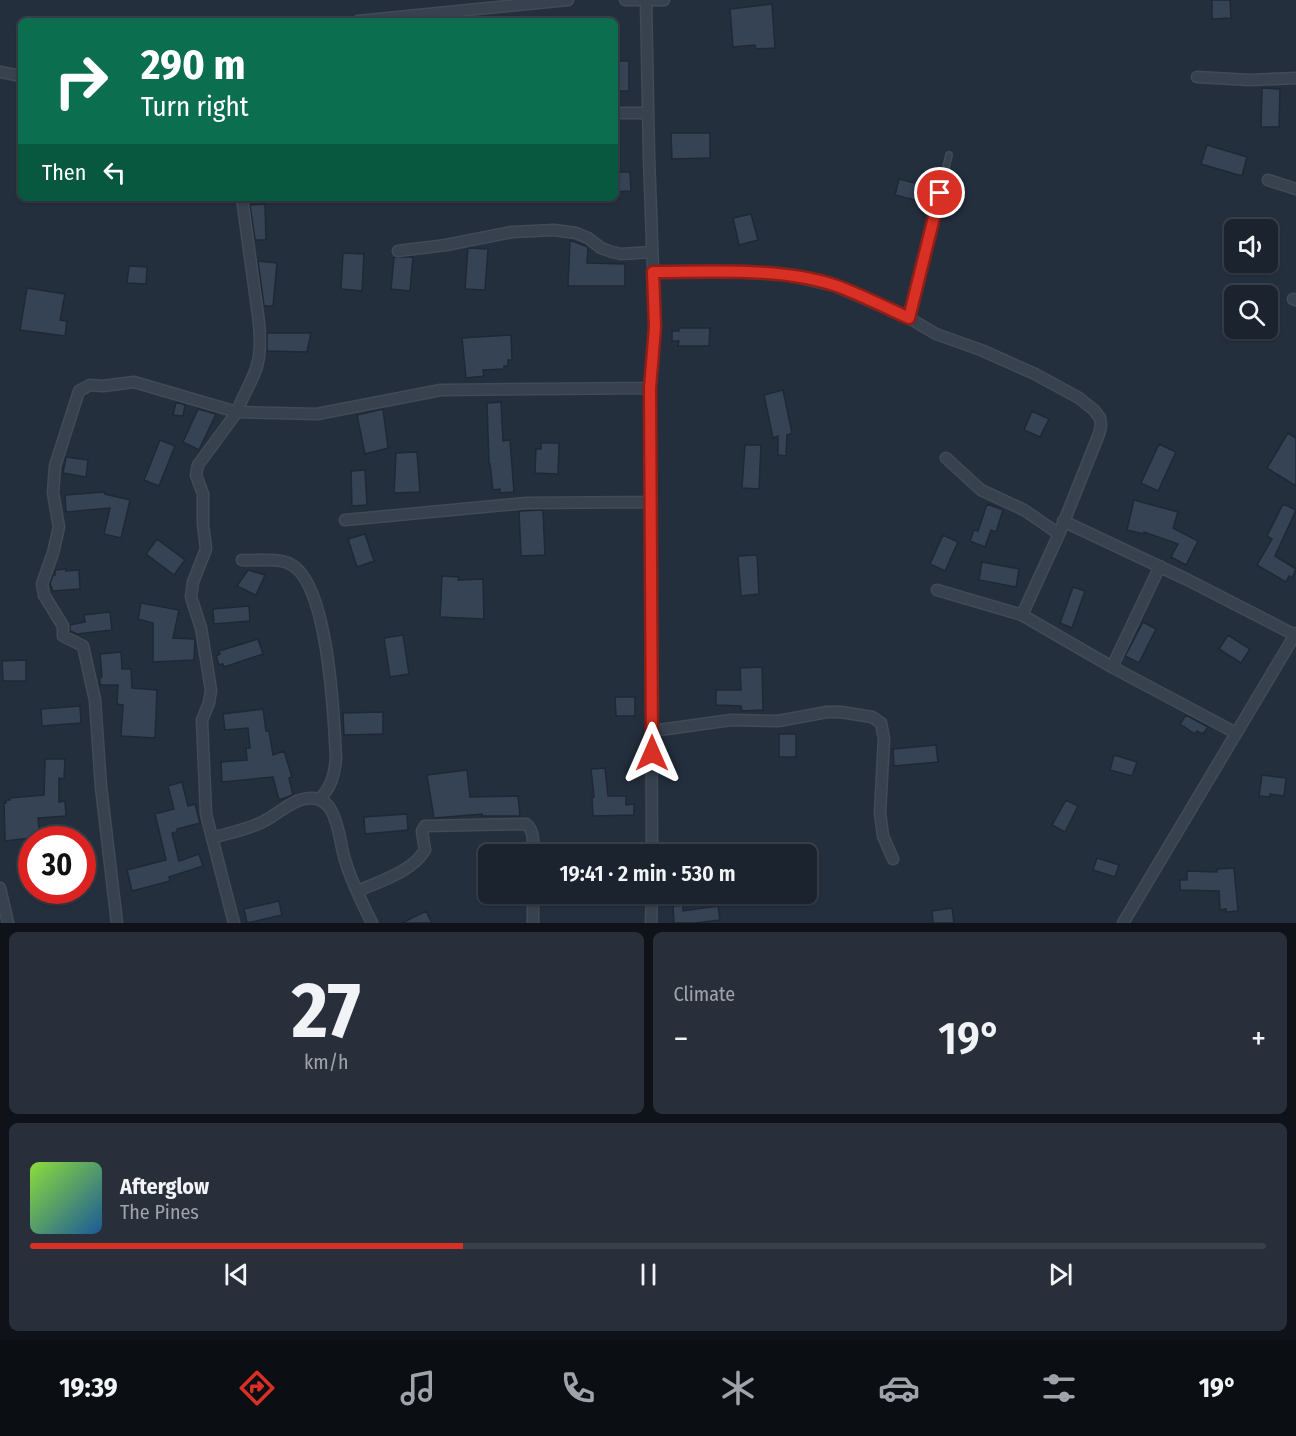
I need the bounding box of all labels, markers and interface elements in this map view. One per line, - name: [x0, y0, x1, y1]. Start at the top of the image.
- text: 290 m: [141, 40, 246, 90]
- icon: right: [42, 42, 120, 120]
- text: Turn right: [141, 91, 249, 123]
- icon: left: [98, 156, 131, 189]
- text: Then: [42, 159, 86, 186]
- pin: [914, 167, 965, 218]
- icon: arrive: [923, 176, 956, 209]
- map controls: [1224, 219, 1278, 339]
- button: sound: [1224, 219, 1278, 273]
- button: search: [1224, 285, 1278, 339]
- position arrow: [620, 721, 684, 785]
- speed limit sign: 30: [18, 826, 96, 904]
- text: 19:41 · 2 min · 530 m: [559, 860, 736, 887]
- text: 27: [292, 964, 361, 1058]
- text: Climate: [674, 982, 735, 1006]
- text: 19°: [938, 1012, 1001, 1066]
- text: −: [674, 1019, 688, 1059]
- text: +: [1251, 1019, 1266, 1059]
- text: km/h: [304, 1050, 349, 1074]
- text: Afterglow: [120, 1173, 209, 1200]
- text: The Pines: [120, 1200, 199, 1224]
- icon: previous: [220, 1258, 253, 1291]
- icon: pause: [632, 1258, 665, 1291]
- icon: next: [1044, 1258, 1077, 1291]
- icon: directions: [236, 1367, 278, 1409]
- icon: music: [397, 1367, 439, 1409]
- icon: phone: [557, 1367, 599, 1409]
- icon: climate: [717, 1367, 759, 1409]
- icon: car: [878, 1367, 920, 1409]
- icon: filters: [1038, 1367, 1080, 1409]
- text: 19:39: [59, 1372, 118, 1404]
- text: 19°: [1199, 1372, 1237, 1404]

